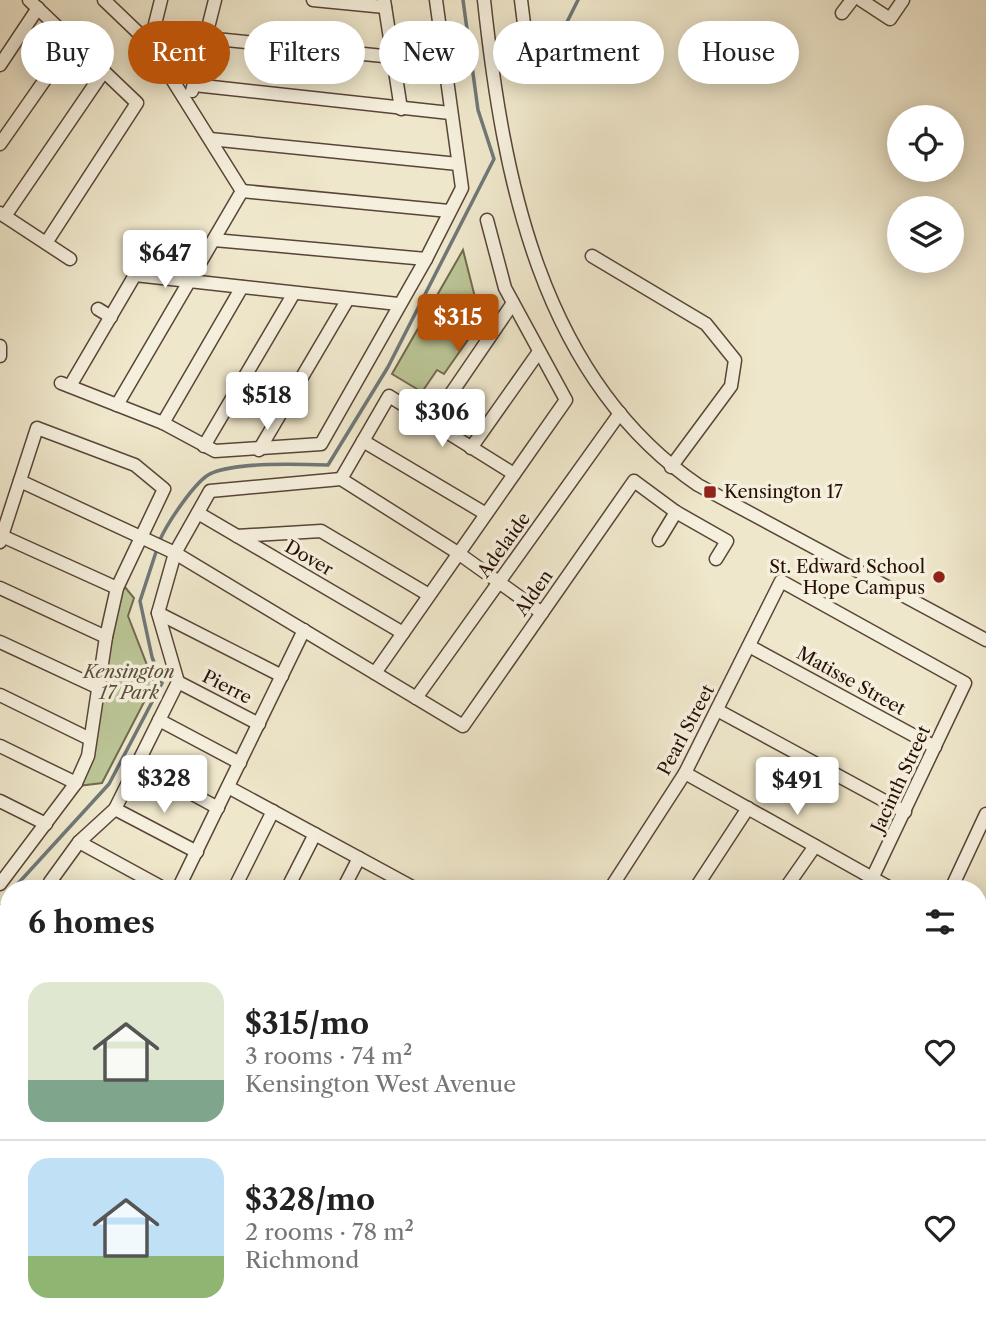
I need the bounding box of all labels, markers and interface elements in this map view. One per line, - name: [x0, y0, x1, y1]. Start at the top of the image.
- chip: Buy: [21, 21, 114, 84]
- chip: Rent: [128, 21, 230, 84]
- chip: Filters: [244, 21, 365, 84]
- chip: New: [379, 21, 479, 84]
- chip: Apartment: [493, 21, 664, 84]
- chip: House: [678, 21, 799, 84]
- map controls: [887, 105, 964, 273]
- button: locate: [887, 105, 964, 182]
- button: layers: [887, 196, 964, 273]
- pin: $647: [124, 230, 206, 290]
- text: $647: [139, 239, 191, 267]
- pin: $315: [417, 294, 499, 354]
- text: $315: [434, 303, 482, 331]
- pin: $518: [226, 372, 308, 432]
- text: $518: [242, 381, 292, 409]
- pin: $306: [401, 390, 483, 449]
- text: $306: [415, 398, 469, 426]
- place label: Kensington 17: [724, 481, 843, 503]
- marker: Kensington 17: [702, 484, 718, 500]
- street label: Adelaide: [472, 508, 535, 583]
- street label: Dover: [281, 535, 337, 581]
- place label: St. Edward School Hope Campus: [769, 556, 925, 599]
- street label: Alden: [510, 566, 558, 621]
- marker: St. Edward School Hope Campus: [931, 569, 947, 585]
- street label: Matisse Street: [793, 642, 910, 720]
- park label: Kensington 17 Park: [82, 661, 175, 704]
- street label: Pierre: [199, 665, 255, 709]
- street label: Pearl Street: [653, 680, 719, 779]
- street label: Jacinth Street: [865, 722, 936, 839]
- pin: $328: [123, 756, 205, 815]
- pin: $491: [756, 758, 838, 817]
- text: $328: [137, 764, 191, 792]
- text: $491: [772, 766, 822, 794]
- icon: filters: [921, 903, 959, 941]
- text: 6 homes: [28, 904, 155, 941]
- text: $315/mo: [245, 1005, 369, 1042]
- icon: home: [84, 1010, 168, 1094]
- icon: heart: [921, 1033, 959, 1071]
- text: 3 rooms · 74 m²: [245, 1042, 412, 1070]
- text: Kensington West Avenue: [245, 1070, 516, 1098]
- text: $328/mo: [245, 1181, 375, 1218]
- icon: home: [84, 1186, 168, 1270]
- icon: heart: [921, 1209, 959, 1247]
- text: 2 rooms · 78 m²: [245, 1218, 414, 1246]
- text: Richmond: [245, 1246, 359, 1274]

